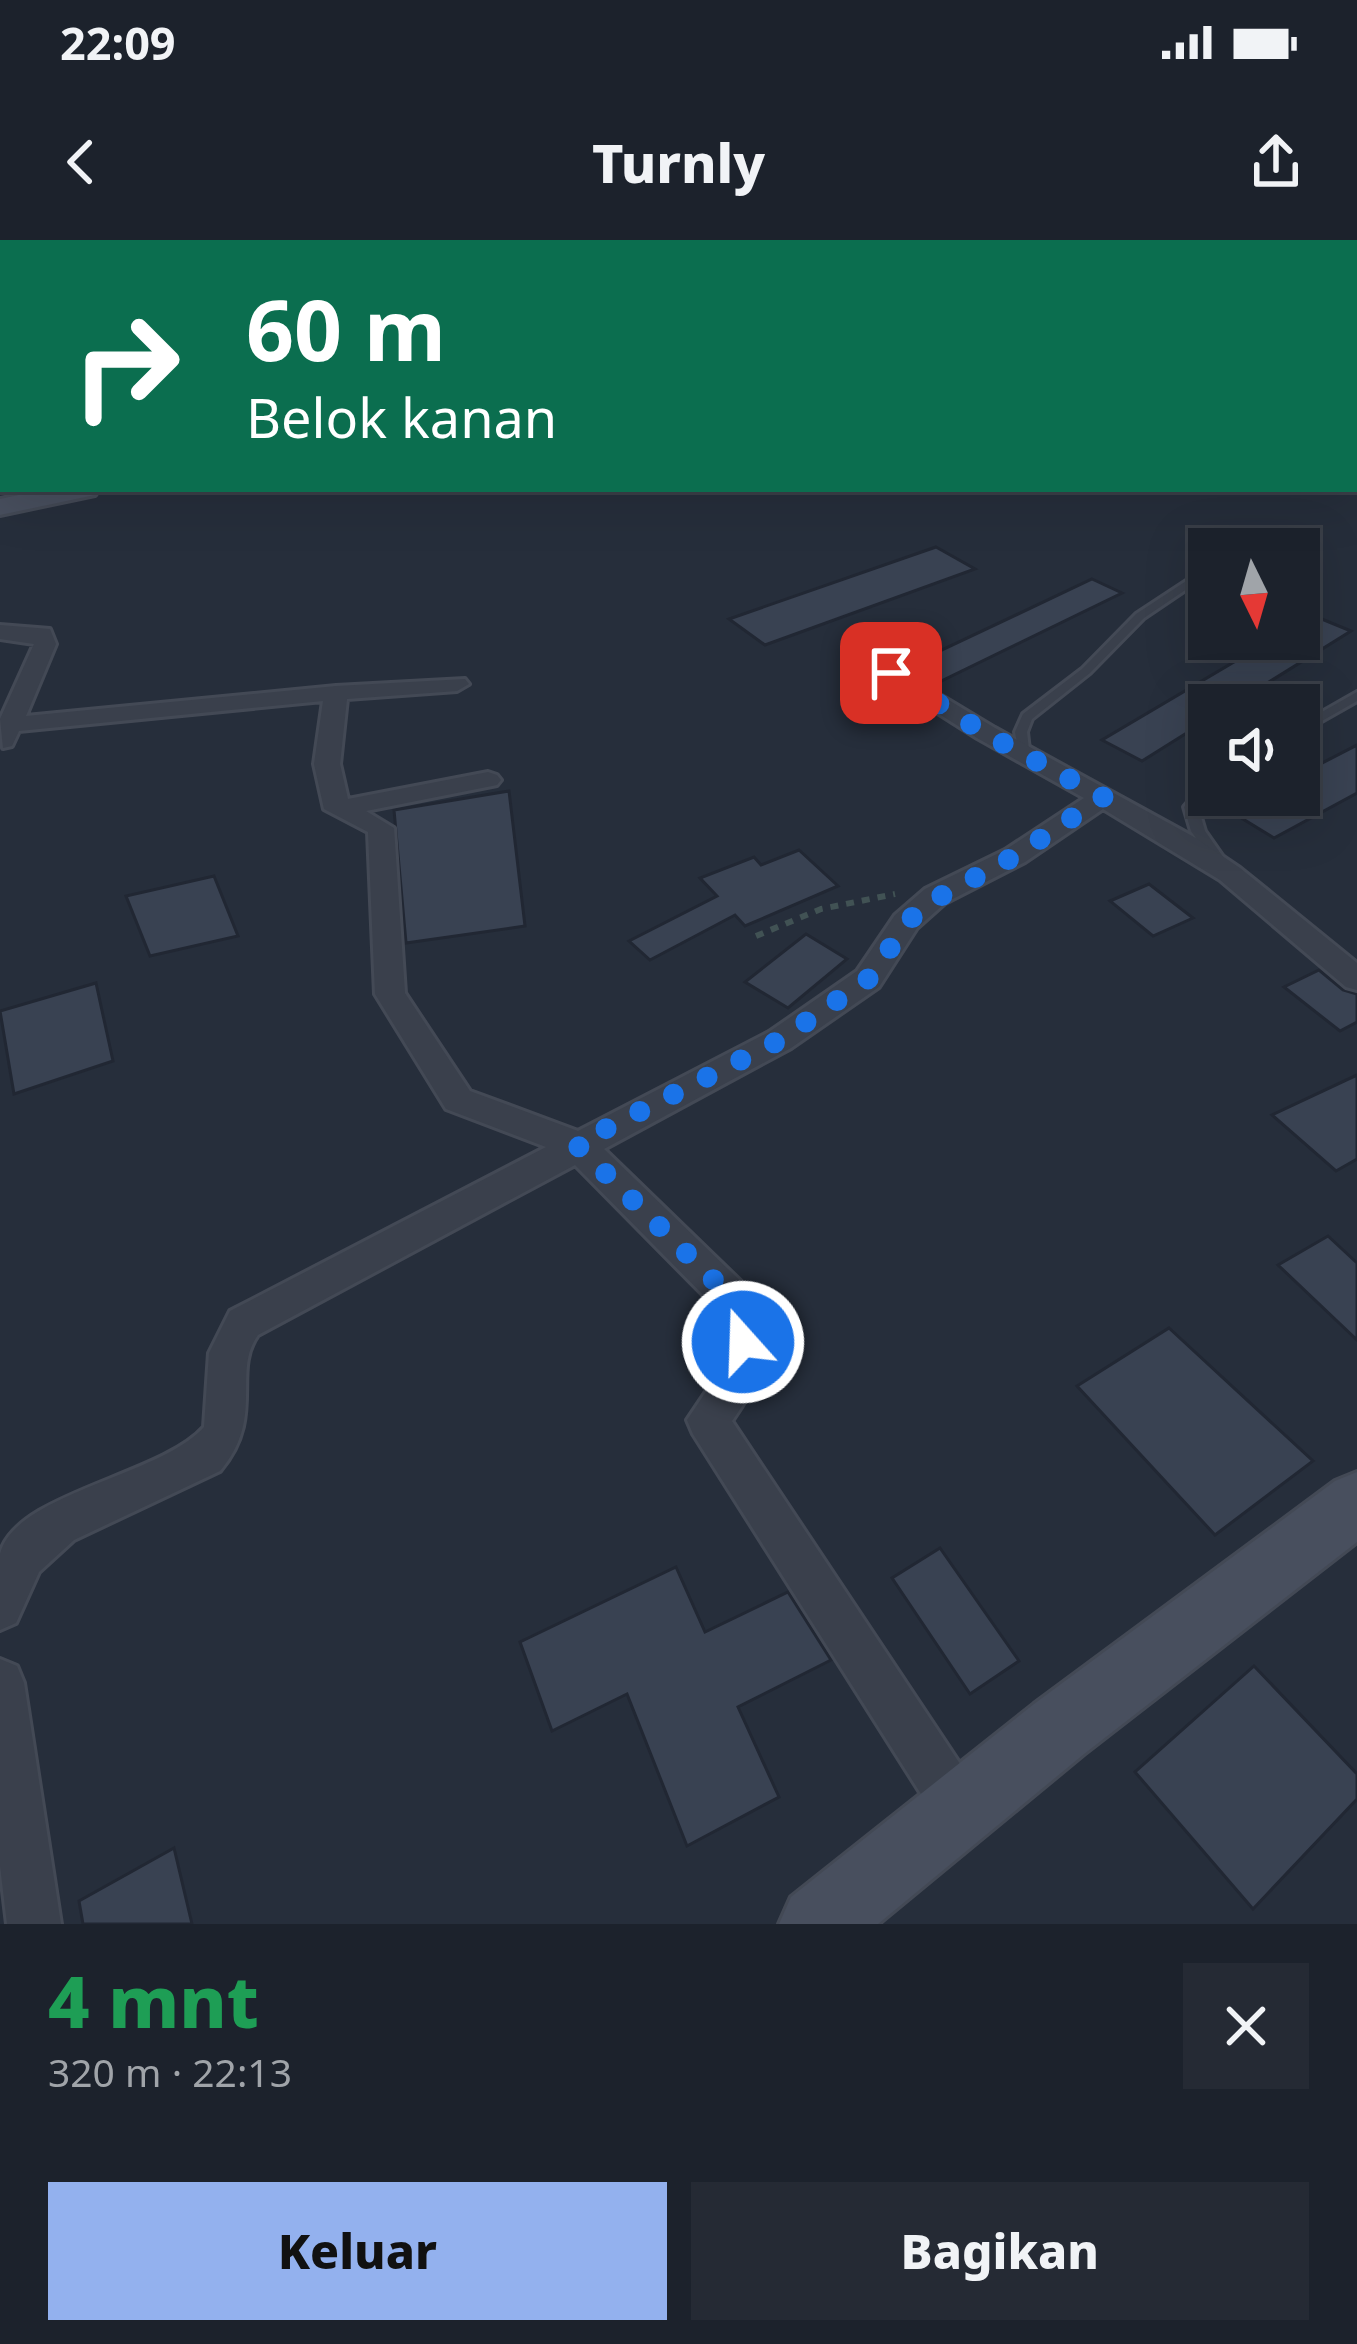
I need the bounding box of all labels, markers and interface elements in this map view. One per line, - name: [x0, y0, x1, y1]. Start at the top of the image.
- text: 22:09: [60, 12, 176, 73]
- text: Turnly: [592, 125, 765, 199]
- icon: back: [48, 129, 114, 195]
- icon: share: [1243, 129, 1309, 195]
- text: 60 m: [246, 271, 446, 386]
- icon: right: [48, 288, 204, 444]
- text: Belok kanan: [246, 380, 557, 454]
- north arrow: [1188, 528, 1320, 660]
- map controls: [1188, 528, 1320, 816]
- pin: [840, 622, 942, 724]
- icon: arrive: [858, 640, 924, 706]
- button: sound: [1188, 684, 1320, 816]
- position arrow: [680, 1279, 806, 1405]
- text: 4 mnt: [48, 1951, 259, 2049]
- button: close: [1183, 1963, 1309, 2089]
- text: 320 m · 22:13: [48, 2045, 292, 2098]
- button: Keluar: [48, 2182, 667, 2320]
- button: Bagikan: [691, 2182, 1309, 2320]

